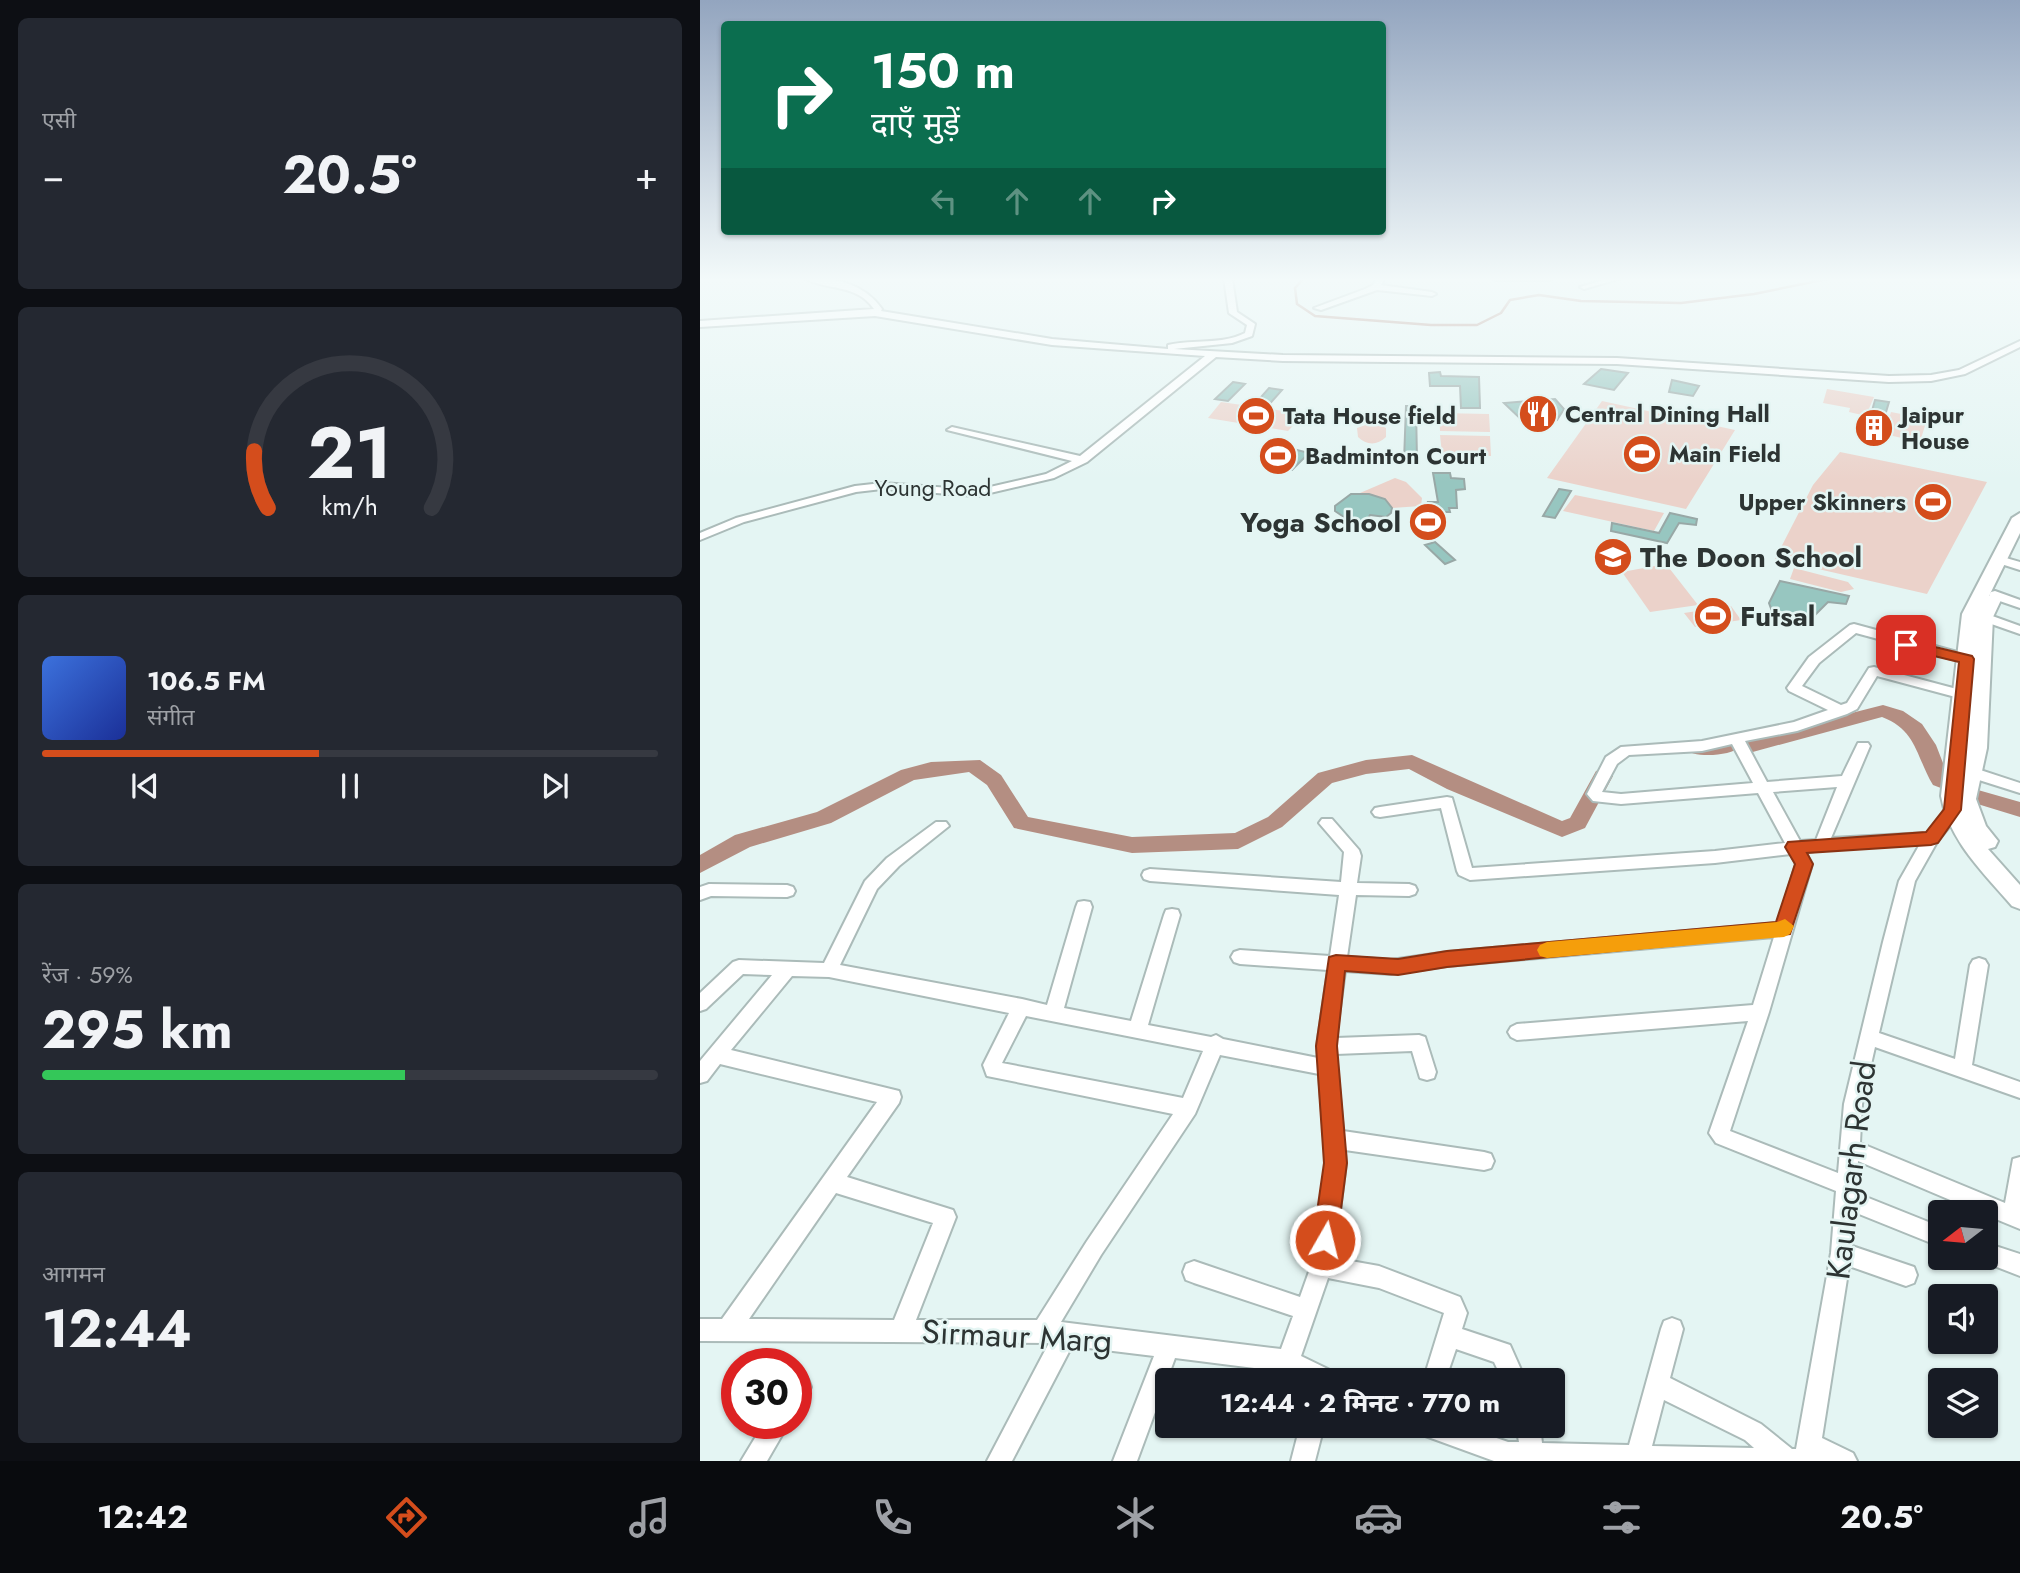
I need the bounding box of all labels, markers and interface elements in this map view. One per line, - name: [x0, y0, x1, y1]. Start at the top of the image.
- text: 150 m: [871, 36, 1015, 106]
- icon: right: [756, 49, 847, 140]
- text: दाएँ मुड़ें: [871, 101, 960, 147]
- text: एसी: [42, 103, 76, 137]
- text: 20.5°: [282, 137, 417, 213]
- text: −: [42, 148, 64, 203]
- text: +: [635, 148, 658, 203]
- icon: left: [925, 182, 963, 220]
- icon: ahead: [998, 182, 1036, 220]
- icon: ahead: [1071, 182, 1109, 220]
- icon: right: [1144, 182, 1182, 220]
- restaurant icon: Central Dining Hall: [1517, 393, 1559, 435]
- sports icon: Tata House field: [1235, 395, 1277, 437]
- place label: Central Dining Hall: [1565, 397, 1770, 431]
- place label: Jaipur House: [1897, 398, 1970, 458]
- place label: Tata House field: [1283, 399, 1456, 433]
- text: 21: [308, 400, 392, 505]
- building icon: Jaipur House: [1853, 407, 1895, 449]
- sports icon: Main Field: [1621, 433, 1663, 475]
- sports icon: Badminton Court: [1257, 435, 1299, 477]
- place label: Main Field: [1669, 437, 1781, 471]
- place label: Badminton Court: [1305, 439, 1487, 473]
- street label: Young Road: [875, 471, 991, 505]
- sports icon: Upper Skinners: [1912, 481, 1954, 523]
- place label: Upper Skinners: [1738, 485, 1906, 519]
- text: km/h: [322, 488, 378, 524]
- sports icon: Yoga School: [1407, 501, 1449, 543]
- place label: Yoga School: [1239, 502, 1401, 543]
- school or university icon: The Doon School: [1592, 536, 1634, 578]
- place label: The Doon School: [1640, 537, 1862, 578]
- sports icon: Futsal: [1692, 595, 1734, 637]
- place label: Futsal: [1740, 596, 1815, 637]
- pin: [1876, 615, 1936, 675]
- icon: arrive: [1887, 626, 1925, 664]
- text: 106.5 FM: [147, 662, 265, 700]
- text: संगीत: [147, 700, 195, 734]
- icon: previous: [126, 767, 164, 805]
- icon: pause: [331, 767, 369, 805]
- icon: next: [536, 767, 574, 805]
- text: रेंज · 59%: [42, 958, 133, 992]
- text: 295 km: [42, 992, 233, 1068]
- street label: Kaulagarh Road: [1814, 1058, 1888, 1282]
- north arrow: [1928, 1200, 1998, 1270]
- map controls: [1928, 1200, 1998, 1438]
- position arrow: [1288, 1203, 1362, 1277]
- text: आगमन: [42, 1257, 105, 1291]
- button: sound: [1928, 1284, 1998, 1354]
- text: 12:44: [42, 1291, 192, 1367]
- street label: Sirmaur Marg: [921, 1308, 1113, 1364]
- speed limit sign: 30: [721, 1348, 812, 1439]
- button: layers: [1928, 1368, 1998, 1438]
- text: 12:44 · 2 मिनट · 770 m: [1220, 1384, 1500, 1422]
- icon: directions: [382, 1493, 431, 1542]
- icon: music: [625, 1493, 674, 1542]
- icon: phone: [868, 1493, 917, 1542]
- icon: climate: [1111, 1493, 1160, 1542]
- icon: car: [1354, 1493, 1403, 1542]
- icon: filters: [1597, 1493, 1646, 1542]
- text: 12:42: [97, 1494, 188, 1540]
- text: 20.5°: [1840, 1494, 1923, 1540]

